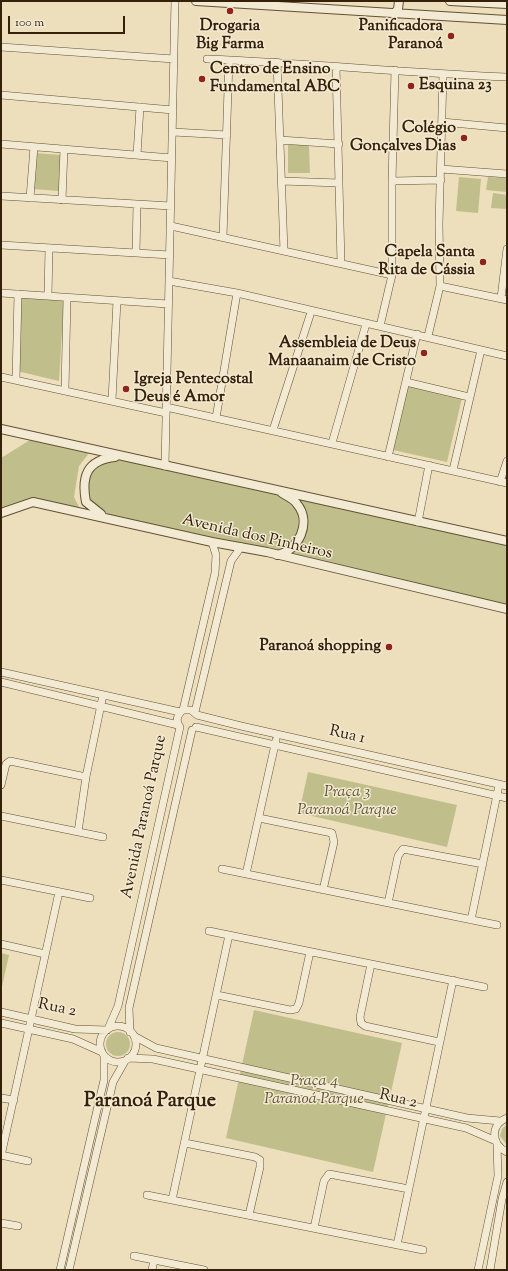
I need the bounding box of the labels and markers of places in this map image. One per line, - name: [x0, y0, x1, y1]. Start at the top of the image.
- marker: Drogaria Big Farma: [225, 6, 235, 16]
- place label: Drogaria Big Farma: [196, 17, 264, 55]
- place label: Panificadora Paranoá: [359, 17, 443, 55]
- marker: Panificadora Paranoá: [446, 31, 456, 41]
- place label: Centro de Ensino Fundamental ABC: [210, 60, 340, 98]
- marker: Centro de Ensino Fundamental ABC: [197, 74, 207, 84]
- place label: Esquina 23: [419, 76, 492, 96]
- marker: Esquina 23: [406, 81, 416, 91]
- place label: Colégio Gonçalves Dias: [350, 119, 456, 157]
- marker: Colégio Gonçalves Dias: [459, 133, 469, 143]
- place label: Capela Santa Rita de Cássia: [379, 243, 475, 281]
- marker: Capela Santa Rita de Cássia: [478, 257, 488, 267]
- place label: Assembleia de Deus Manaanaim de Cristo: [268, 334, 416, 372]
- marker: Assembleia de Deus Manaanaim de Cristo: [419, 348, 429, 358]
- place label: Igreja Pentecostal Deus é Amor: [134, 370, 253, 408]
- marker: Igreja Pentecostal Deus é Amor: [121, 384, 131, 394]
- place label: Paranoá shopping: [259, 637, 381, 657]
- marker: Paranoá shopping: [384, 642, 394, 652]

